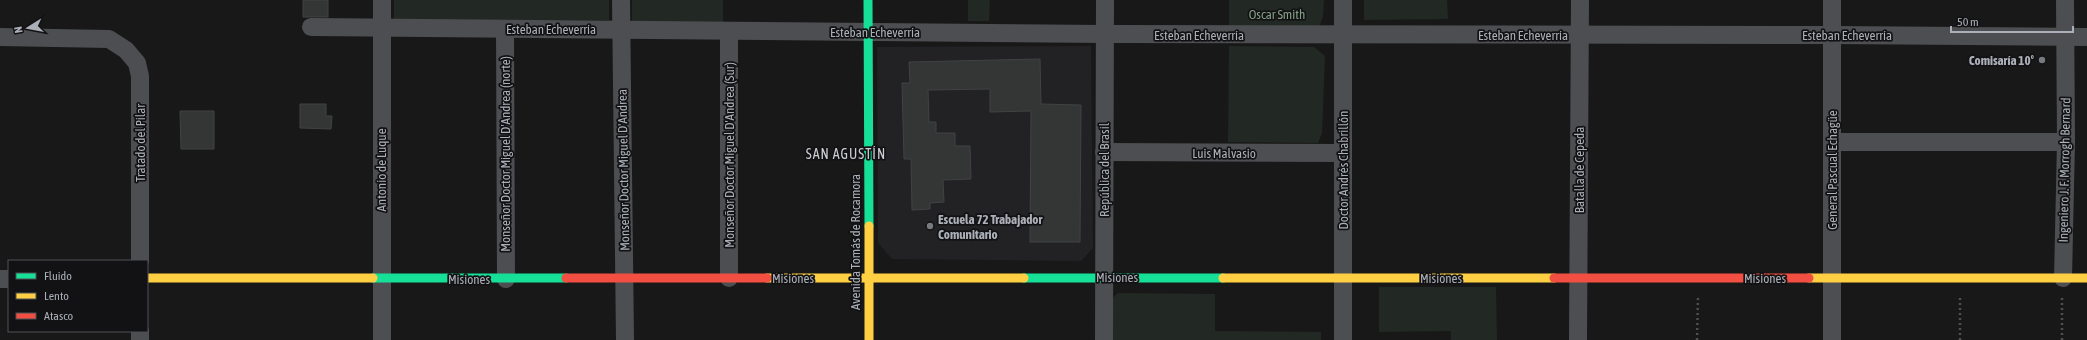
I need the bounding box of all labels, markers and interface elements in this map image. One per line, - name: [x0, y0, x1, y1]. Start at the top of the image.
- park label: Oscar Smith: [1249, 7, 1305, 22]
- north arrow: [8, 8, 48, 48]
- scale bar: [1951, 8, 2073, 34]
- text: 50 m: [1957, 15, 1979, 29]
- street label: Esteban Echeverría: [506, 22, 596, 37]
- street label: Esteban Echeverría: [830, 25, 920, 40]
- text: N: [12, 26, 25, 34]
- street label: Esteban Echeverría: [1154, 28, 1244, 43]
- street label: Esteban Echeverría: [1478, 28, 1568, 43]
- street label: Esteban Echeverría: [1802, 28, 1892, 43]
- place label: Comisaría 10º: [1969, 53, 2034, 68]
- marker: Comisaría 10º: [2037, 55, 2047, 65]
- street label: Monseñor Doctor Miguel D'Andrea (norte): [498, 56, 513, 252]
- street label: Monseñor Doctor Miguel D'Andrea (Sur): [722, 62, 737, 248]
- street label: Monseñor Doctor Miguel D'Andrea: [615, 89, 632, 251]
- street label: Ingeniero J. F. Morrogh Bernard: [2056, 97, 2073, 243]
- street label: Tratado del Pilar: [133, 104, 148, 182]
- street label: General Pascual Echagüe: [1825, 110, 1840, 230]
- street label: Doctor Andrés Chabrillón: [1336, 111, 1351, 229]
- street label: República del Brasil: [1097, 122, 1112, 217]
- street label: Batalla de Cepeda: [1572, 127, 1587, 213]
- street label: Antonio de Luque: [374, 128, 389, 212]
- district label: SAN AGUSTÍN: [806, 146, 886, 162]
- street label: Luis Malvasio: [1192, 146, 1256, 161]
- street label: Avenida Tomás de Rocamora: [848, 174, 863, 310]
- place label: Escuela 72 Trabajador Comunitario: [938, 212, 1043, 242]
- marker: Escuela 72 Trabajador Comunitario: [925, 221, 935, 231]
- legend: [8, 260, 148, 332]
- text: Fluido: [44, 269, 72, 283]
- street label: Misiones: [1096, 270, 1139, 285]
- street label: Misiones: [772, 271, 815, 286]
- street label: Misiones: [1420, 271, 1463, 286]
- street label: Misiones: [1744, 271, 1787, 286]
- street label: Misiones: [448, 272, 491, 287]
- text: Lento: [44, 289, 69, 303]
- text: Atasco: [44, 309, 74, 323]

